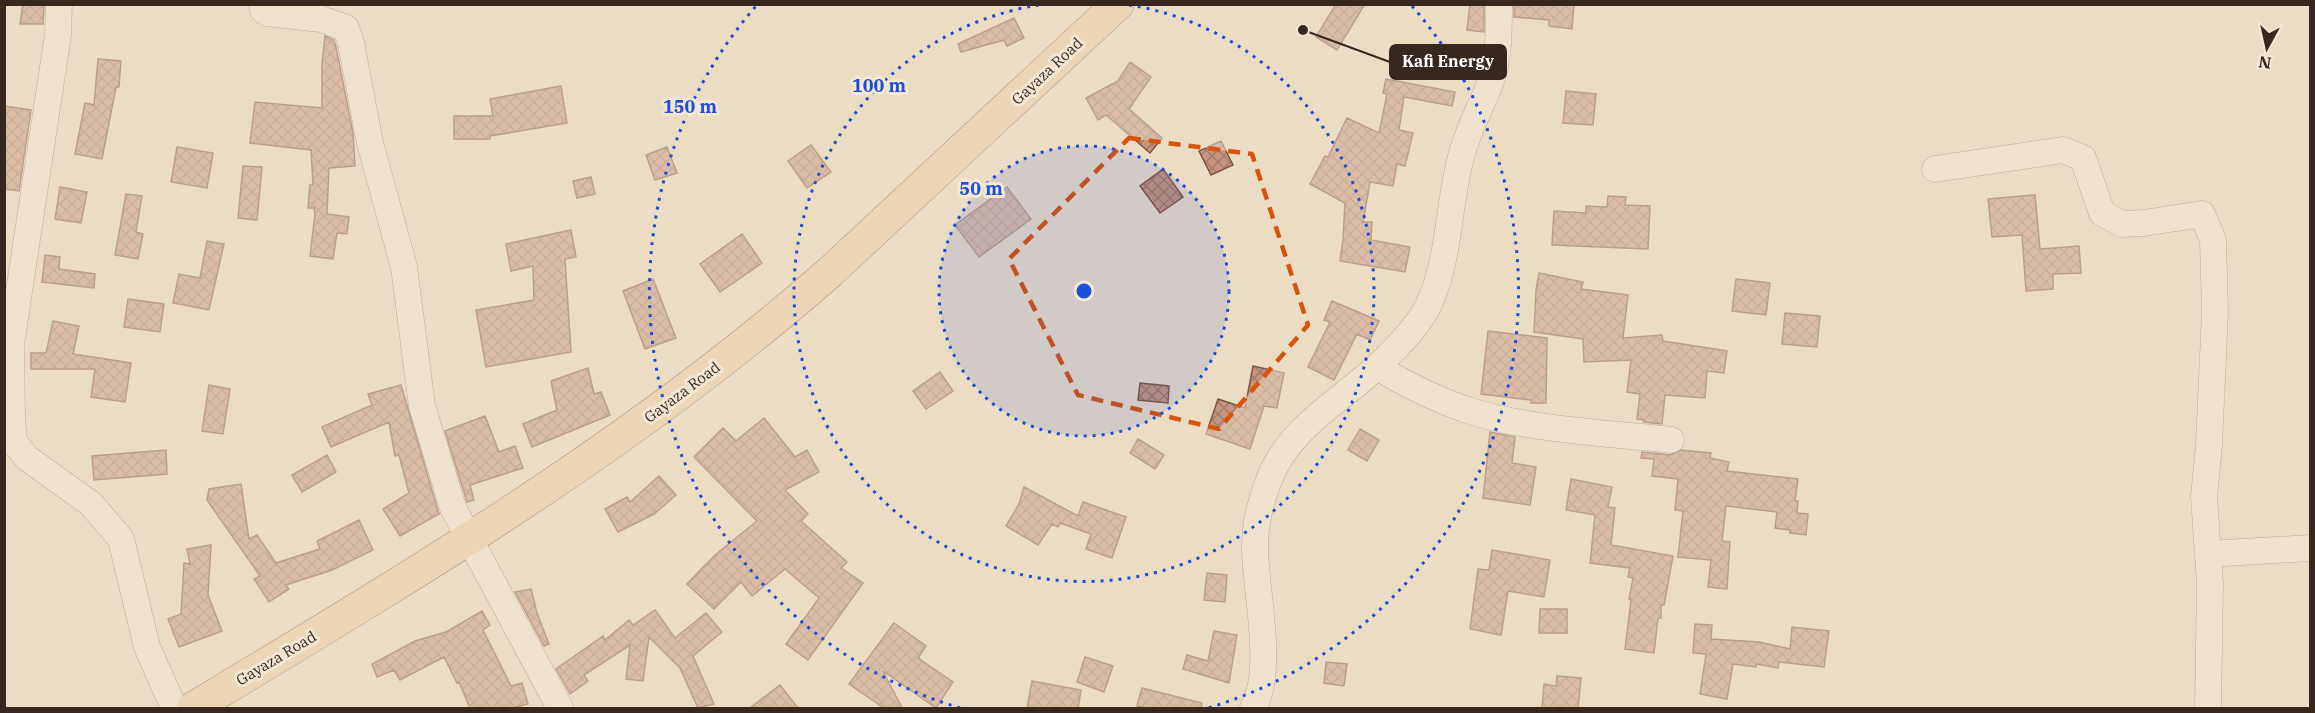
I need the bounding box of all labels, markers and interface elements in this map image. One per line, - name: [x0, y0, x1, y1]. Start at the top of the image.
- north arrow: [2237, 18, 2297, 78]
- street label: Gayaza Road: [1008, 33, 1086, 109]
- callout: Kafi Energy: [1390, 45, 1506, 79]
- text: Kafi Energy: [1402, 51, 1495, 71]
- text: N: [2257, 52, 2273, 74]
- text: 100 m: [852, 74, 907, 97]
- text: 150 m: [663, 95, 718, 118]
- text: 50 m: [959, 177, 1003, 200]
- centre of rings: [1074, 281, 1094, 301]
- street label: Gayaza Road: [640, 357, 724, 427]
- street label: Gayaza Road: [233, 627, 319, 689]

